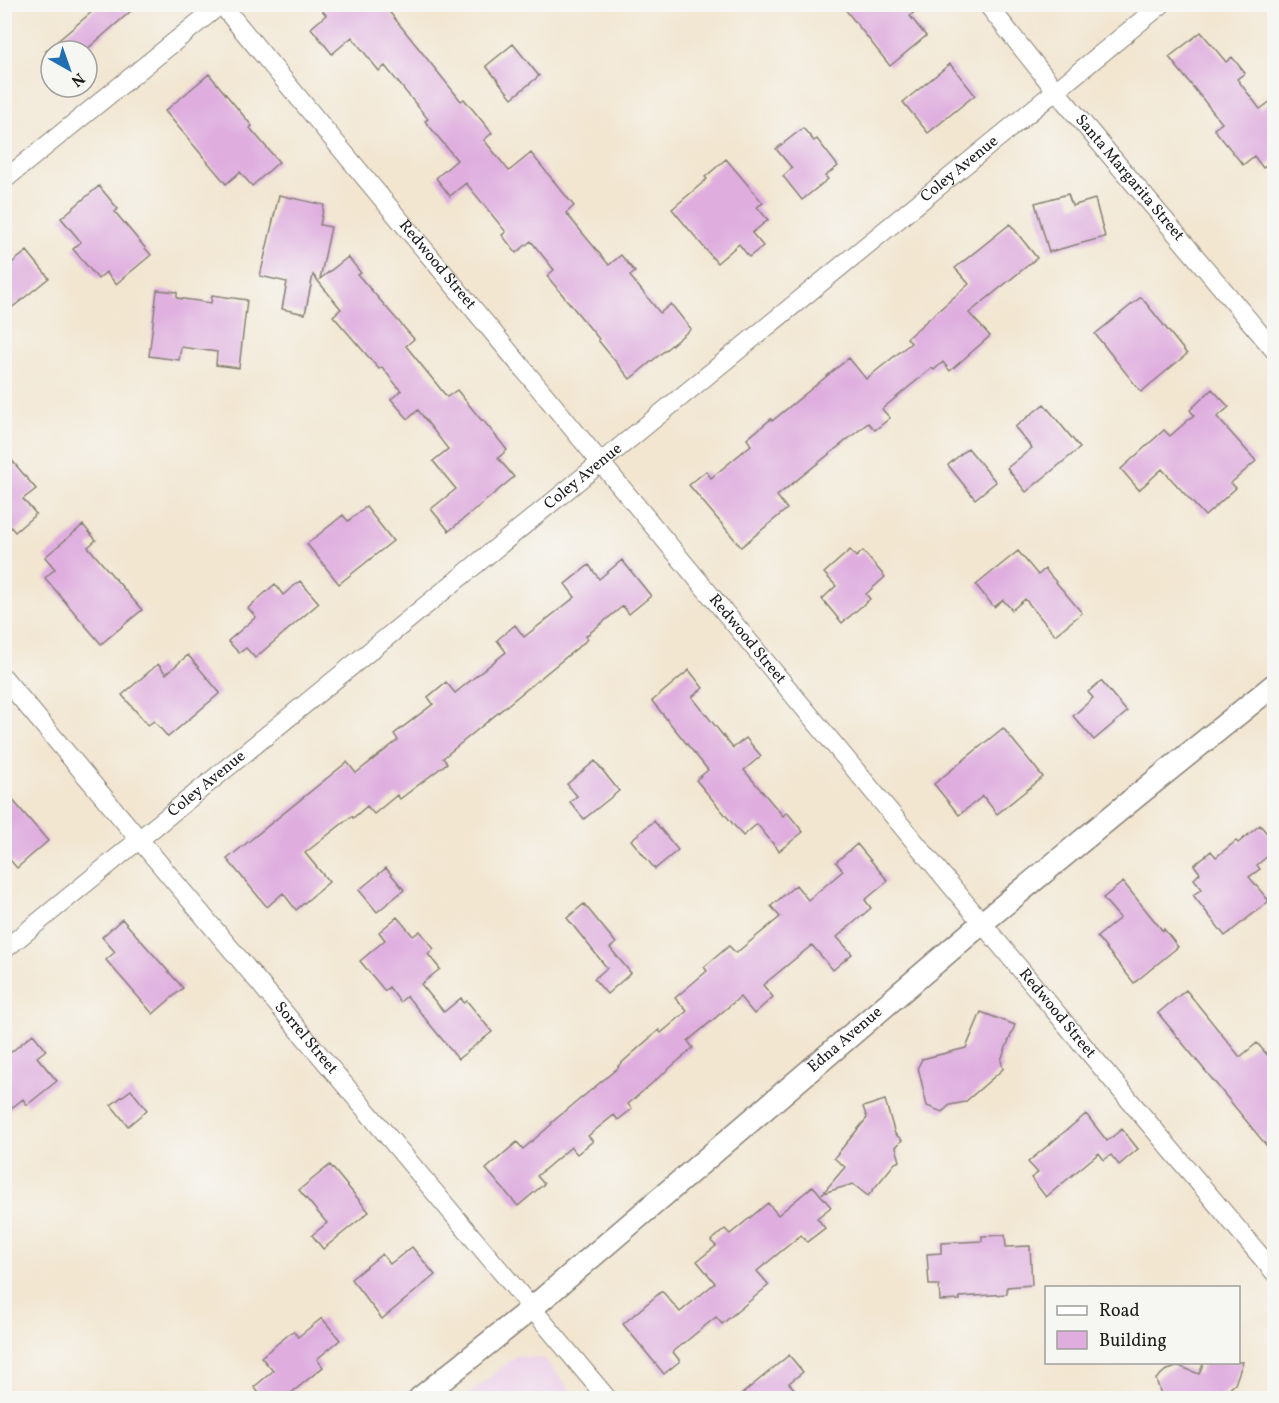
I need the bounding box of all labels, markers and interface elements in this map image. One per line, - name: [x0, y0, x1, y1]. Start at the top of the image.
- north arrow: [39, 39, 99, 99]
- text: N: [66, 67, 89, 91]
- street label: Santa Margarita Street: [1070, 110, 1189, 246]
- street label: Coley Avenue: [916, 131, 1003, 208]
- street label: Redwood Street: [393, 215, 481, 315]
- street label: Coley Avenue: [540, 438, 627, 515]
- street label: Redwood Street: [703, 590, 791, 689]
- street label: Coley Avenue: [163, 746, 251, 823]
- street label: Redwood Street: [1013, 964, 1101, 1064]
- street label: Sorrel Street: [269, 997, 343, 1080]
- street label: Edna Avenue: [803, 1002, 887, 1078]
- legend: [1045, 1286, 1240, 1364]
- text: Road: [1099, 1299, 1140, 1324]
- text: Building: [1099, 1329, 1167, 1354]

